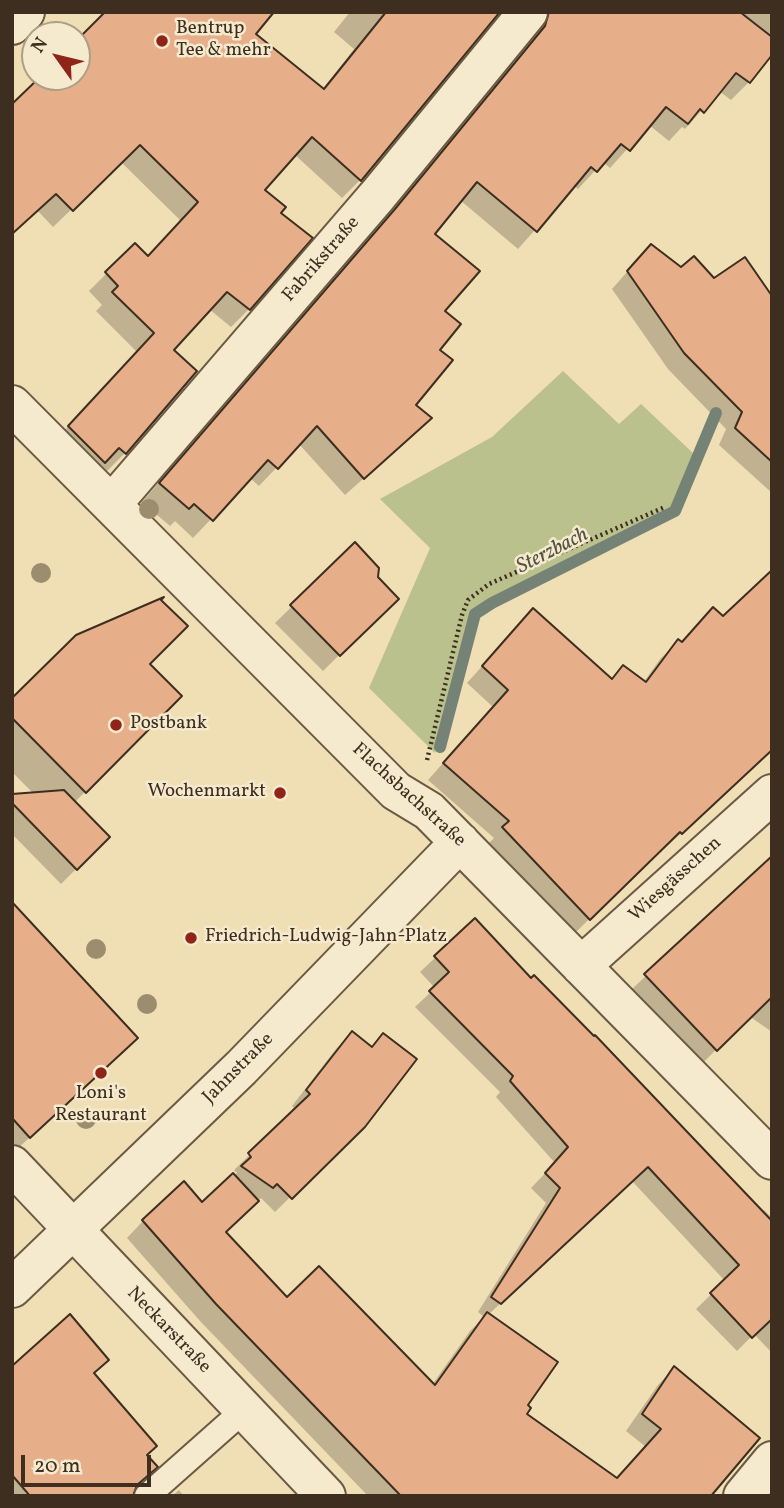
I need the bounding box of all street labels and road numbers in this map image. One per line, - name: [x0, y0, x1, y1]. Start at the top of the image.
- street label: Fabrikstraße: [279, 212, 365, 308]
- street label: Flachsbachstraße: [346, 739, 470, 853]
- street label: Wiesgässchen: [625, 833, 727, 927]
- street label: Jahnstraße: [199, 1029, 279, 1109]
- street label: Neckarstraße: [121, 1283, 215, 1379]

